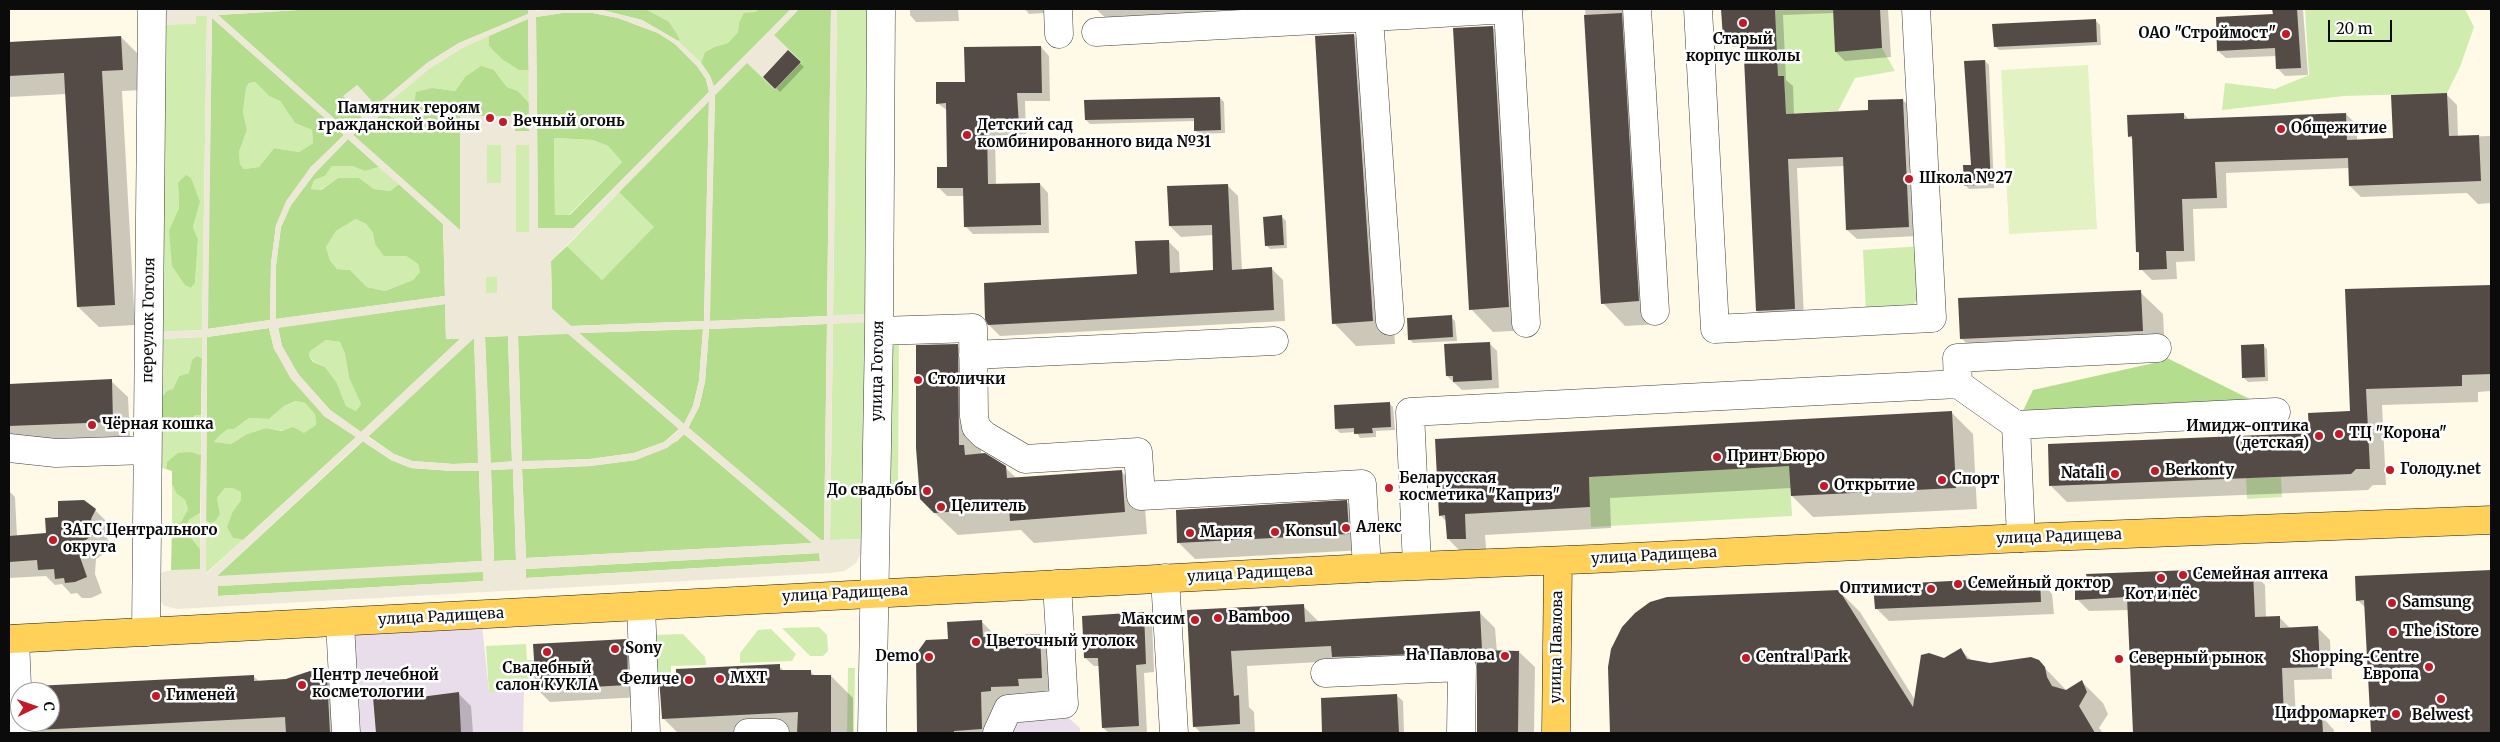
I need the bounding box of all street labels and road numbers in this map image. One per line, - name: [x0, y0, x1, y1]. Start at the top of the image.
- street label: переулок Гоголя: [139, 257, 159, 383]
- street label: улица Гоголя: [868, 320, 888, 422]
- street label: улица Радищева: [1996, 526, 2122, 548]
- street label: улица Радищева: [1591, 544, 1717, 568]
- street label: улица Радищева: [1187, 562, 1313, 586]
- street label: улица Радищева: [782, 582, 908, 606]
- street label: улица Павлова: [1547, 590, 1567, 704]
- street label: улица Радищева: [378, 605, 504, 629]

